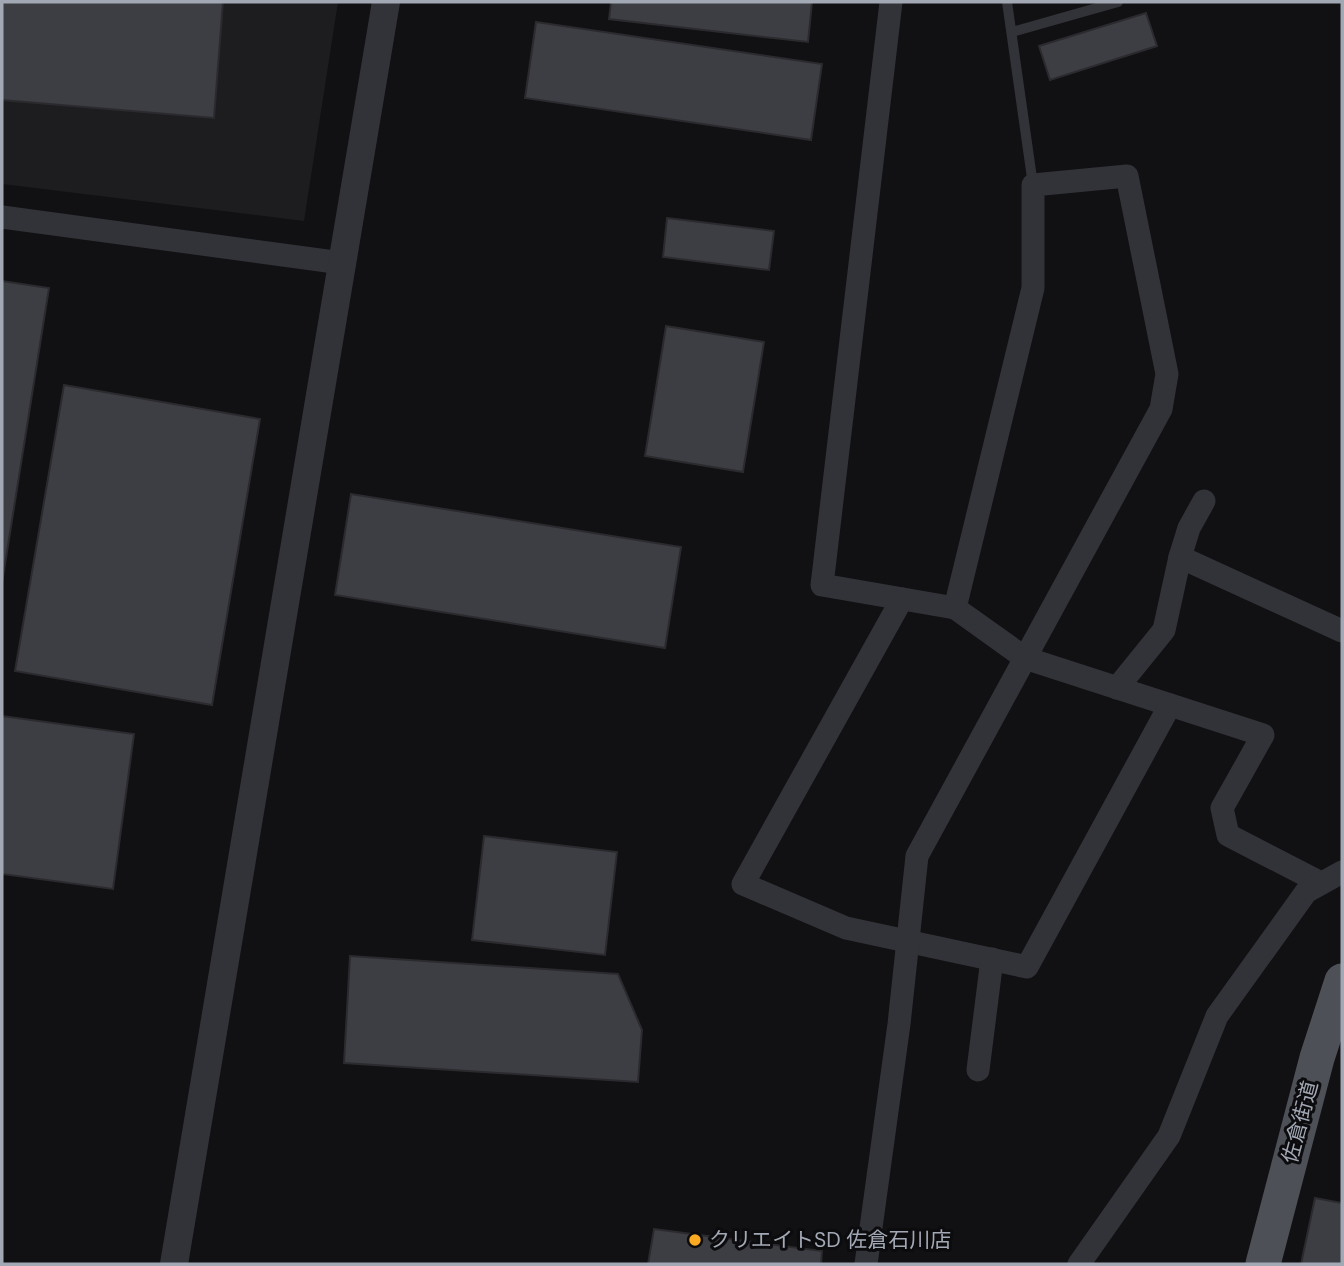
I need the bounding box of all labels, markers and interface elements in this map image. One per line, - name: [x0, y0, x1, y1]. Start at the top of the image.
- street label: 佐倉街道: [1276, 1078, 1324, 1166]
- place label: クリエイトSD 佐倉石川店: [709, 1226, 951, 1254]
- marker: クリエイトSD 佐倉石川店: [687, 1232, 703, 1248]

